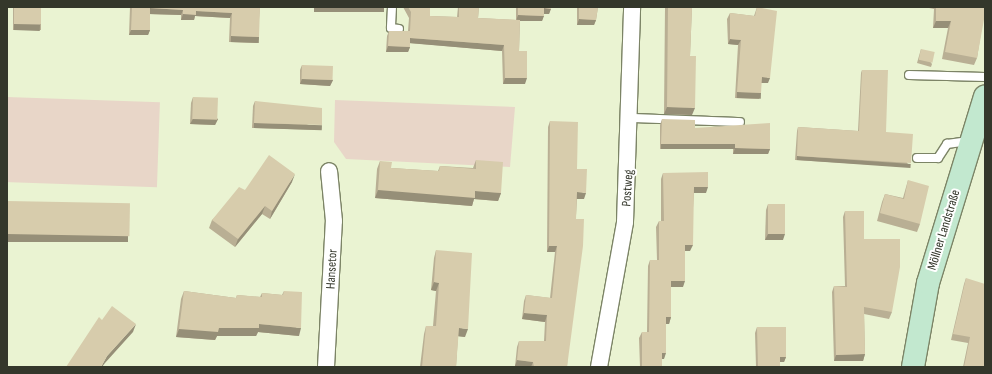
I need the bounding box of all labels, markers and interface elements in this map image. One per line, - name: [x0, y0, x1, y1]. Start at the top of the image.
- street label: Postweg: [619, 169, 637, 207]
- street label: Möllner Landstraße: [924, 188, 964, 272]
- street label: Hansetor: [323, 249, 341, 289]

